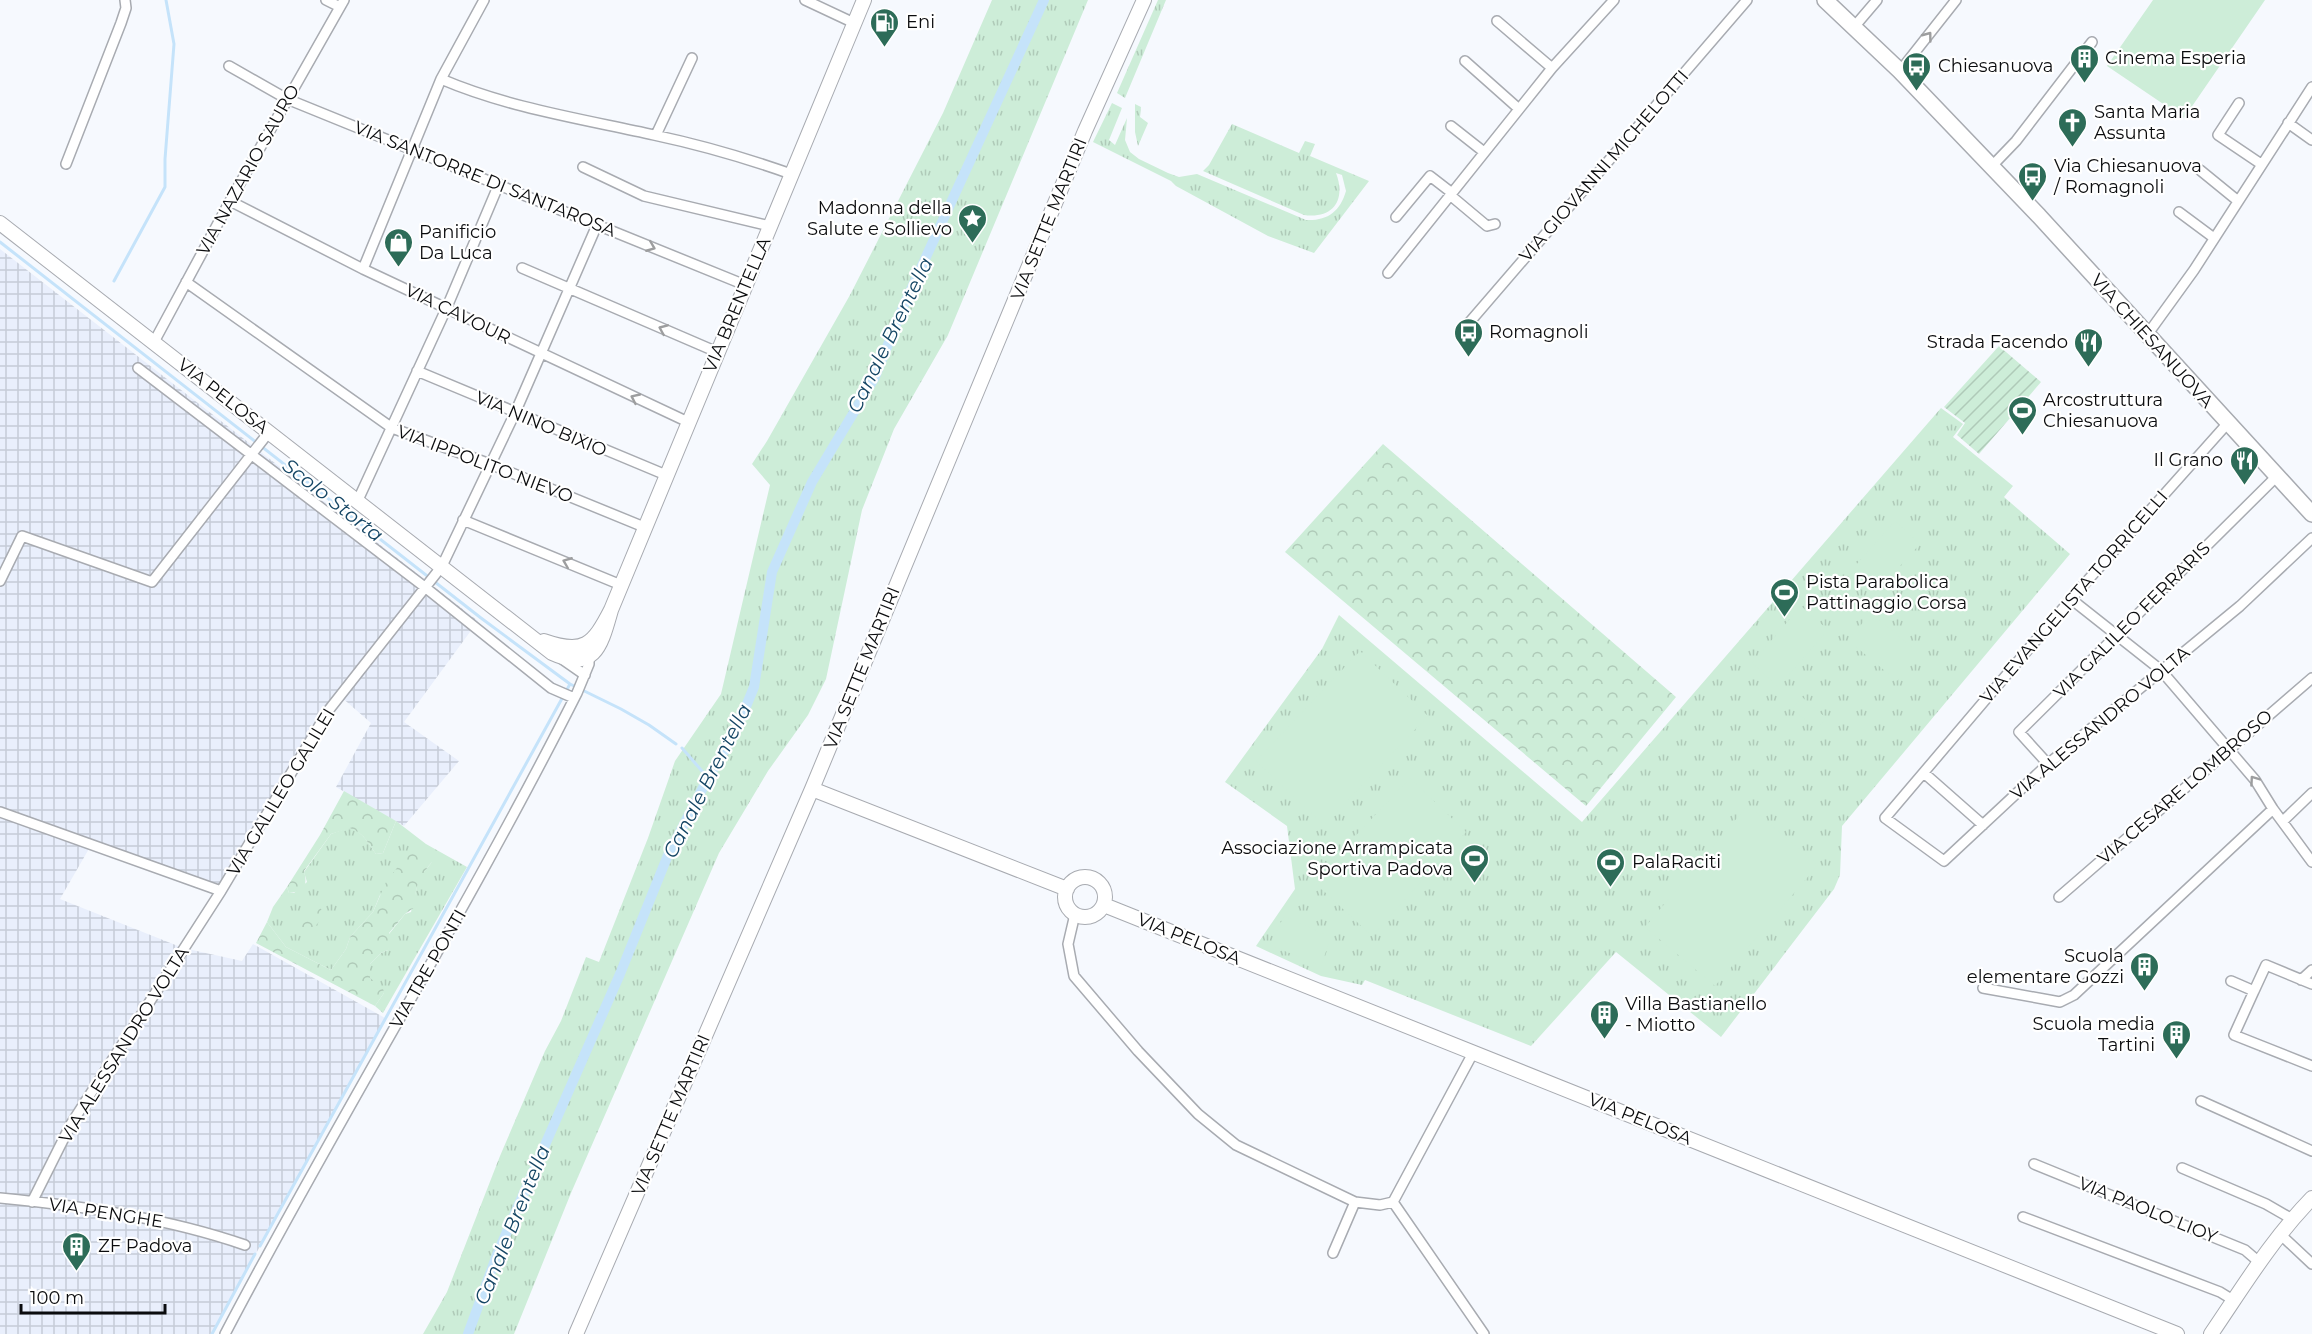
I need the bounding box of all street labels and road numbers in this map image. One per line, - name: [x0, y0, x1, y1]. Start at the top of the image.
- street label: VIA GIOVANNI MICHELOTTI: [1515, 65, 1693, 267]
- street label: VIA NAZARIO SAURO: [192, 81, 304, 259]
- street label: VIA SANTORRE DI SANTAROSA: [351, 116, 619, 242]
- street label: VIA SETTE MARTIRI: [1006, 135, 1092, 303]
- street label: VIA BRENTELLA: [699, 234, 776, 376]
- street label: VIA CHIESANUOVA: [2086, 269, 2218, 413]
- street label: VIA CAVOUR: [402, 279, 514, 349]
- street label: VIA PELOSA: [173, 354, 273, 438]
- street label: VIA NINO BIXIO: [472, 386, 610, 462]
- street label: VIA IPPOLITO NIEVO: [394, 420, 576, 508]
- street label: VIA EVANGELISTA TORRICELLI: [1975, 486, 2173, 708]
- street label: VIA GALILEO FERRARIS: [2049, 537, 2215, 703]
- street label: VIA SETTE MARTIRI: [819, 584, 905, 752]
- street label: VIA ALESSANDRO VOLTA: [2006, 641, 2194, 805]
- street label: VIA GALILEO GALILEI: [222, 704, 340, 880]
- street label: VIA CESARE LOMBROSO: [2093, 705, 2277, 869]
- street label: VIA TRE PONTI: [385, 906, 471, 1032]
- street label: VIA PELOSA: [1134, 908, 1244, 970]
- street label: VIA ALESSANDRO VOLTA: [54, 943, 194, 1147]
- street label: VIA SETTE MARTIRI: [627, 1031, 715, 1199]
- street label: VIA PELOSA: [1585, 1088, 1695, 1150]
- street label: VIA PAOLO LIOY: [2075, 1172, 2221, 1248]
- street label: VIA PENGHE: [47, 1193, 165, 1233]

